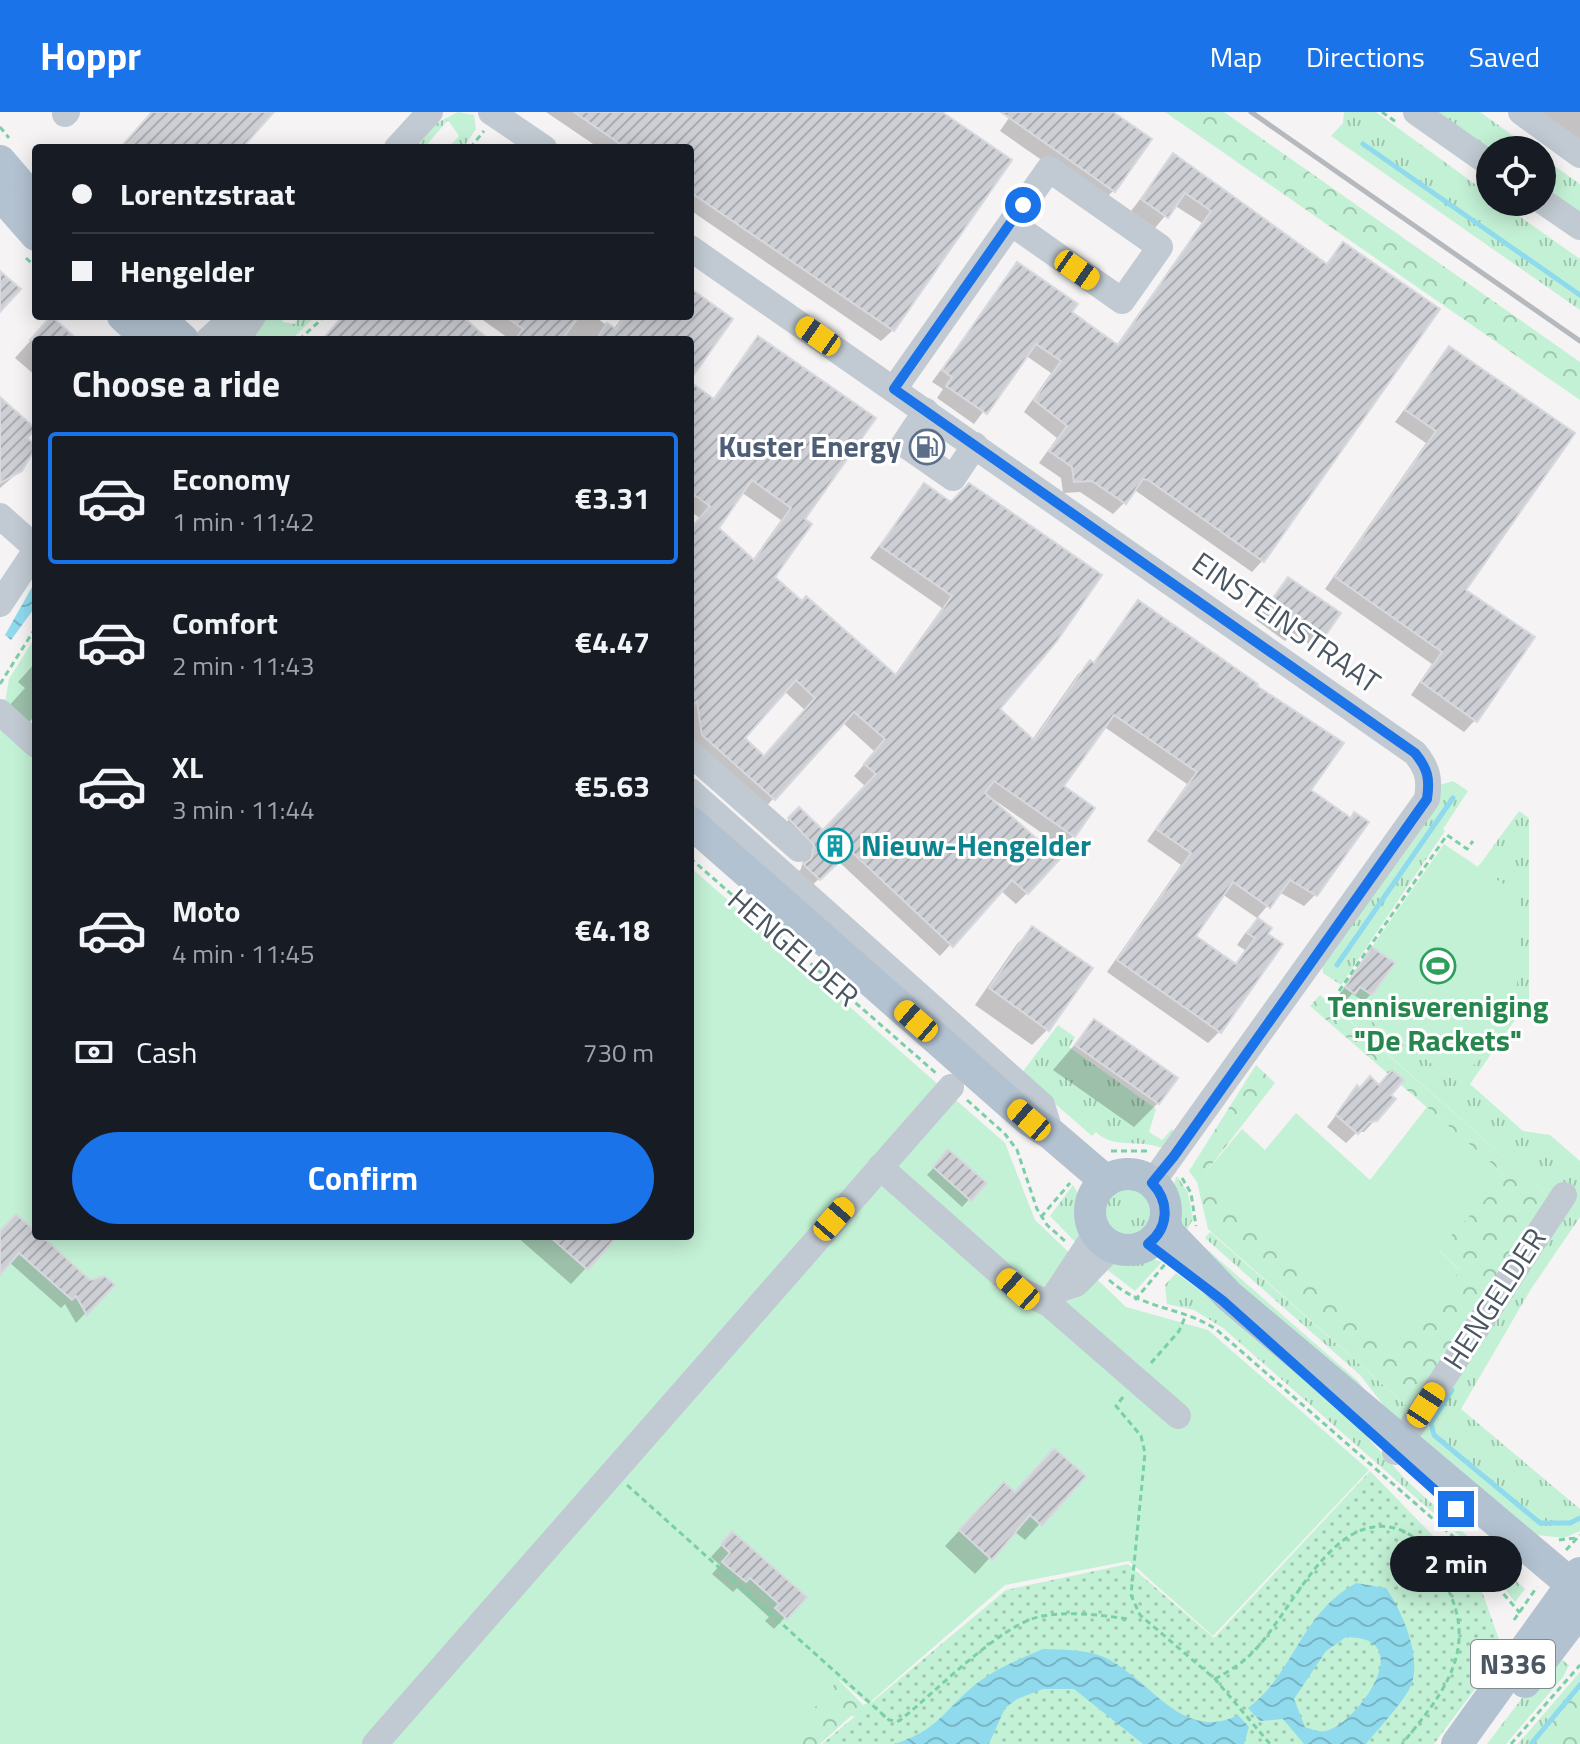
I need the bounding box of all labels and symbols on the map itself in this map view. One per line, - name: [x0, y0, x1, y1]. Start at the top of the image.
- route start: [1005, 187, 1041, 223]
- car: [1050, 246, 1104, 294]
- car: [791, 312, 845, 360]
- place label: Kuster Energy: [718, 423, 901, 469]
- fuel station icon: Kuster Energy: [908, 428, 946, 466]
- street label: EINSTEINSTRAAT: [1183, 540, 1390, 705]
- place label: Nieuw-Hengelder: [861, 822, 1091, 868]
- building icon: Nieuw-Hengelder: [816, 827, 854, 865]
- street label: HENGELDER: [718, 877, 869, 1017]
- sports icon: Tennisvereniging "De Rackets": [1419, 947, 1457, 985]
- place label: Tennisvereniging "De Rackets": [1327, 983, 1549, 1063]
- car: [890, 996, 942, 1046]
- car: [1003, 1095, 1055, 1145]
- car: [809, 1193, 859, 1245]
- street label: HENGELDER: [1431, 1218, 1557, 1378]
- car: [992, 1264, 1044, 1314]
- car: [1403, 1378, 1449, 1432]
- route end: [1438, 1491, 1474, 1527]
- callout: 2 min: [1390, 1537, 1522, 1593]
- road number: N336: [1471, 1640, 1555, 1688]

